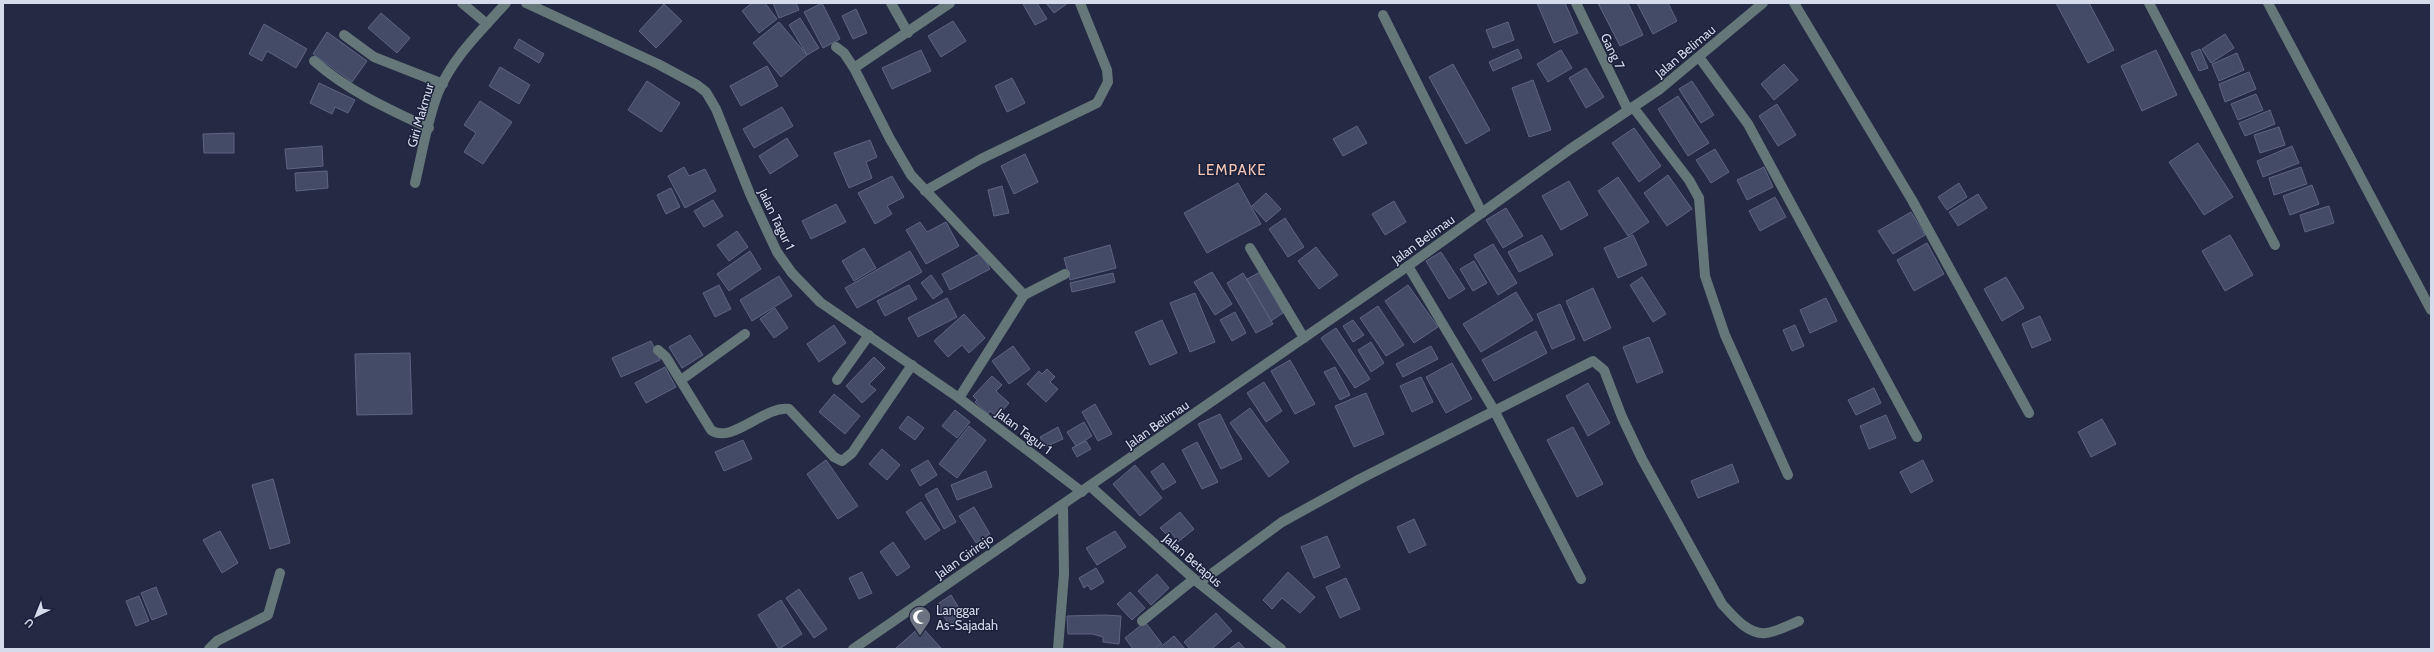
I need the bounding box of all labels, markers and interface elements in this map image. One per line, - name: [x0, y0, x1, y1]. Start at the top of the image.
- street label: Jalan Belimau: [1651, 21, 1718, 81]
- street label: Gang 7: [1597, 30, 1629, 72]
- street label: Giri Makmur: [403, 80, 437, 149]
- district label: LEMPAKE: [1198, 161, 1266, 179]
- street label: Jalan Tagur 1: [755, 185, 799, 252]
- street label: Jalan Belimau: [1388, 211, 1458, 268]
- street label: Jalan Belimau: [1121, 396, 1192, 452]
- street label: Jalan Tagur 1: [992, 404, 1055, 457]
- street label: Jalan Betapus: [1159, 529, 1226, 591]
- street label: Jalan Girirejo: [931, 530, 997, 583]
- north arrow: [16, 596, 56, 636]
- place label: Langgar As-Sajadah: [936, 602, 998, 634]
- mosque icon: Langgar As-Sajadah: [907, 604, 933, 637]
- text: U: [21, 615, 37, 631]

